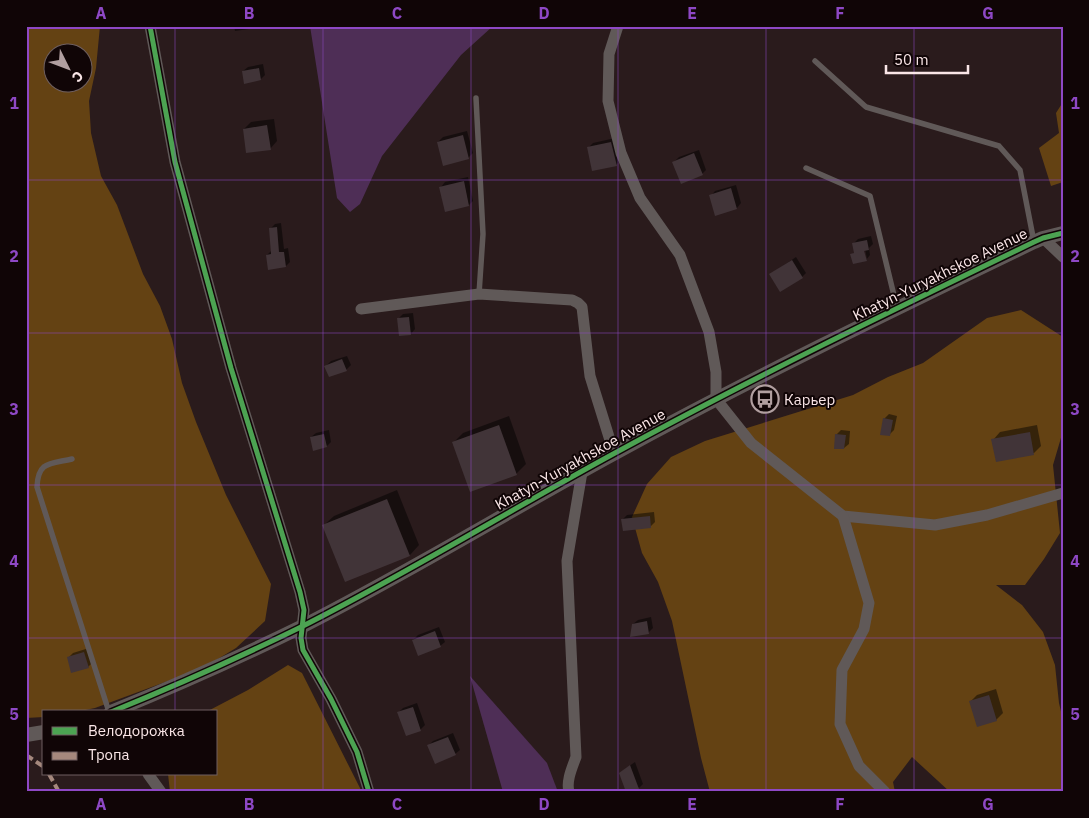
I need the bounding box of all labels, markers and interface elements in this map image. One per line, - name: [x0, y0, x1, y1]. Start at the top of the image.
- text: A: [96, 3, 107, 23]
- text: B: [244, 3, 255, 23]
- text: C: [392, 3, 402, 23]
- text: D: [538, 3, 550, 23]
- text: E: [687, 3, 697, 23]
- text: F: [835, 3, 845, 23]
- text: G: [982, 3, 994, 23]
- north arrow: [42, 42, 92, 92]
- scale bar: [886, 42, 969, 74]
- text: 50 m: [894, 50, 929, 69]
- text: С: [68, 67, 87, 86]
- text: 1: [9, 93, 19, 113]
- text: 1: [1070, 93, 1080, 113]
- street label: Khatyn-Yuryakhskoe Avenue: [850, 223, 1030, 325]
- text: 2: [9, 246, 19, 266]
- text: 2: [1070, 246, 1080, 266]
- bus stop icon: Карьер: [750, 384, 780, 414]
- place label: Карьер: [784, 390, 835, 409]
- text: 3: [9, 399, 19, 419]
- text: 3: [1070, 399, 1080, 419]
- street label: Khatyn-Yuryakhskoe Avenue: [491, 404, 669, 514]
- text: 4: [9, 551, 19, 571]
- text: 4: [1070, 551, 1080, 571]
- text: 5: [9, 704, 19, 724]
- text: 5: [1070, 704, 1080, 724]
- legend: [42, 710, 218, 776]
- text: Велодорожка: [88, 721, 185, 740]
- text: Тропа: [88, 745, 130, 764]
- text: A: [96, 794, 107, 814]
- text: B: [244, 794, 255, 814]
- text: C: [392, 794, 402, 814]
- text: D: [538, 794, 550, 814]
- text: E: [687, 794, 697, 814]
- text: F: [835, 794, 845, 814]
- text: G: [982, 794, 994, 814]

